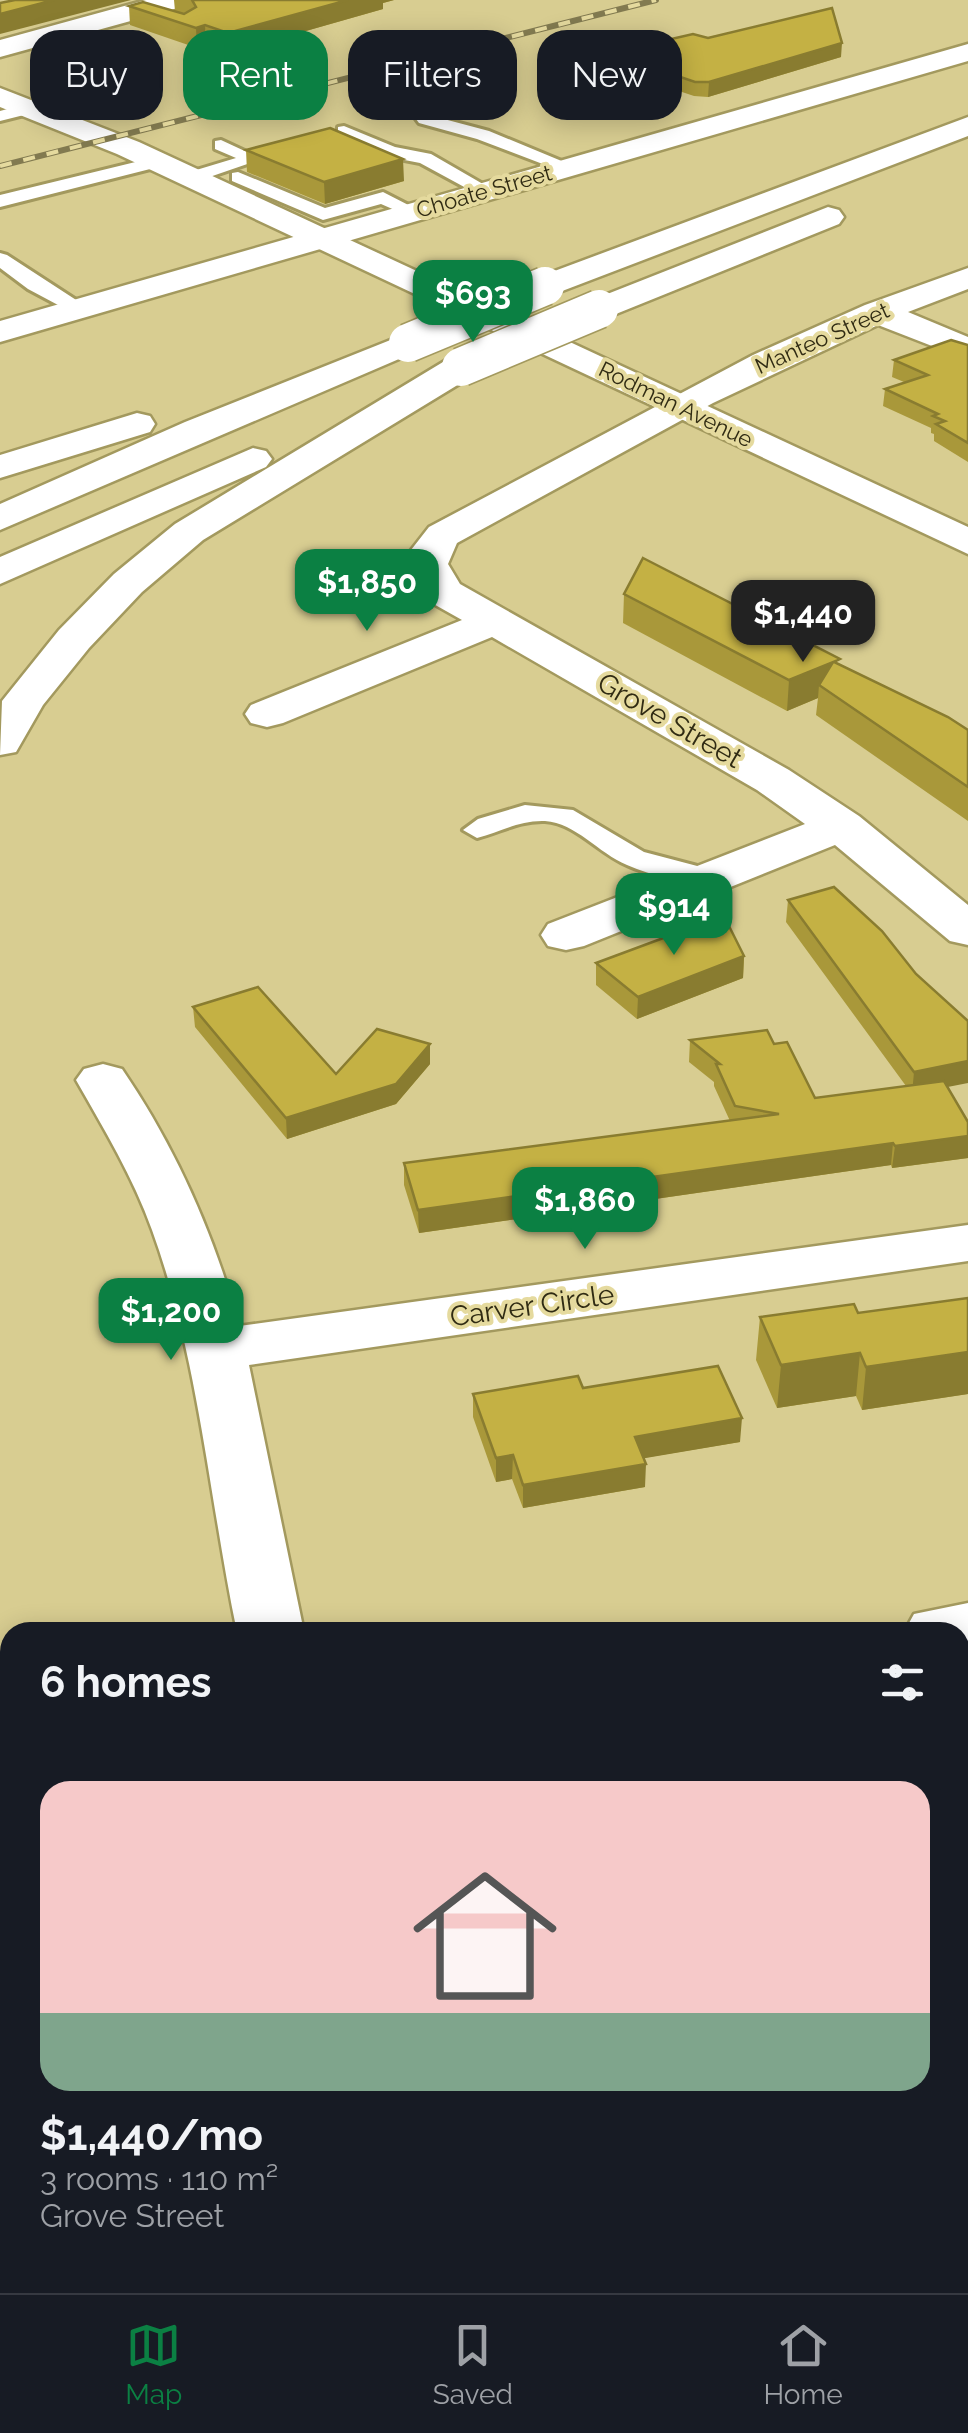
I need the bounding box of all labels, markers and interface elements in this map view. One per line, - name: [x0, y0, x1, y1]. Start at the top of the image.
- chip: Buy: [30, 30, 163, 120]
- chip: Rent: [183, 30, 328, 120]
- chip: Filters: [348, 30, 517, 120]
- chip: New: [537, 30, 682, 120]
- street label: Choate Street: [413, 159, 555, 223]
- pin: $693: [414, 260, 532, 345]
- text: $693: [435, 274, 511, 311]
- street label: Manteo Street: [751, 297, 893, 379]
- street label: Rodman Avenue: [595, 356, 757, 453]
- pin: $1,850: [286, 549, 448, 634]
- text: $1,850: [317, 563, 417, 600]
- pin: $1,440: [722, 580, 884, 665]
- text: $1,440: [753, 594, 853, 631]
- street label: Grove Street: [592, 666, 748, 775]
- pin: $914: [615, 873, 733, 958]
- text: $914: [637, 887, 711, 924]
- pin: $1,860: [504, 1167, 666, 1252]
- text: $1,860: [534, 1181, 636, 1218]
- pin: $1,200: [90, 1278, 252, 1363]
- street label: Carver Circle: [448, 1278, 616, 1333]
- text: $1,200: [121, 1292, 221, 1329]
- icon: filters: [875, 1655, 930, 1710]
- text: 6 homes: [40, 1658, 211, 1707]
- icon: home: [395, 1846, 575, 2026]
- text: $1,440/mo: [40, 2111, 263, 2160]
- text: 3 rooms · 110 m²: [40, 2160, 278, 2197]
- text: Grove Street: [40, 2197, 224, 2234]
- tab: Map: [125, 2318, 182, 2411]
- tab: Saved: [433, 2318, 513, 2411]
- tab: Home: [763, 2318, 843, 2411]

